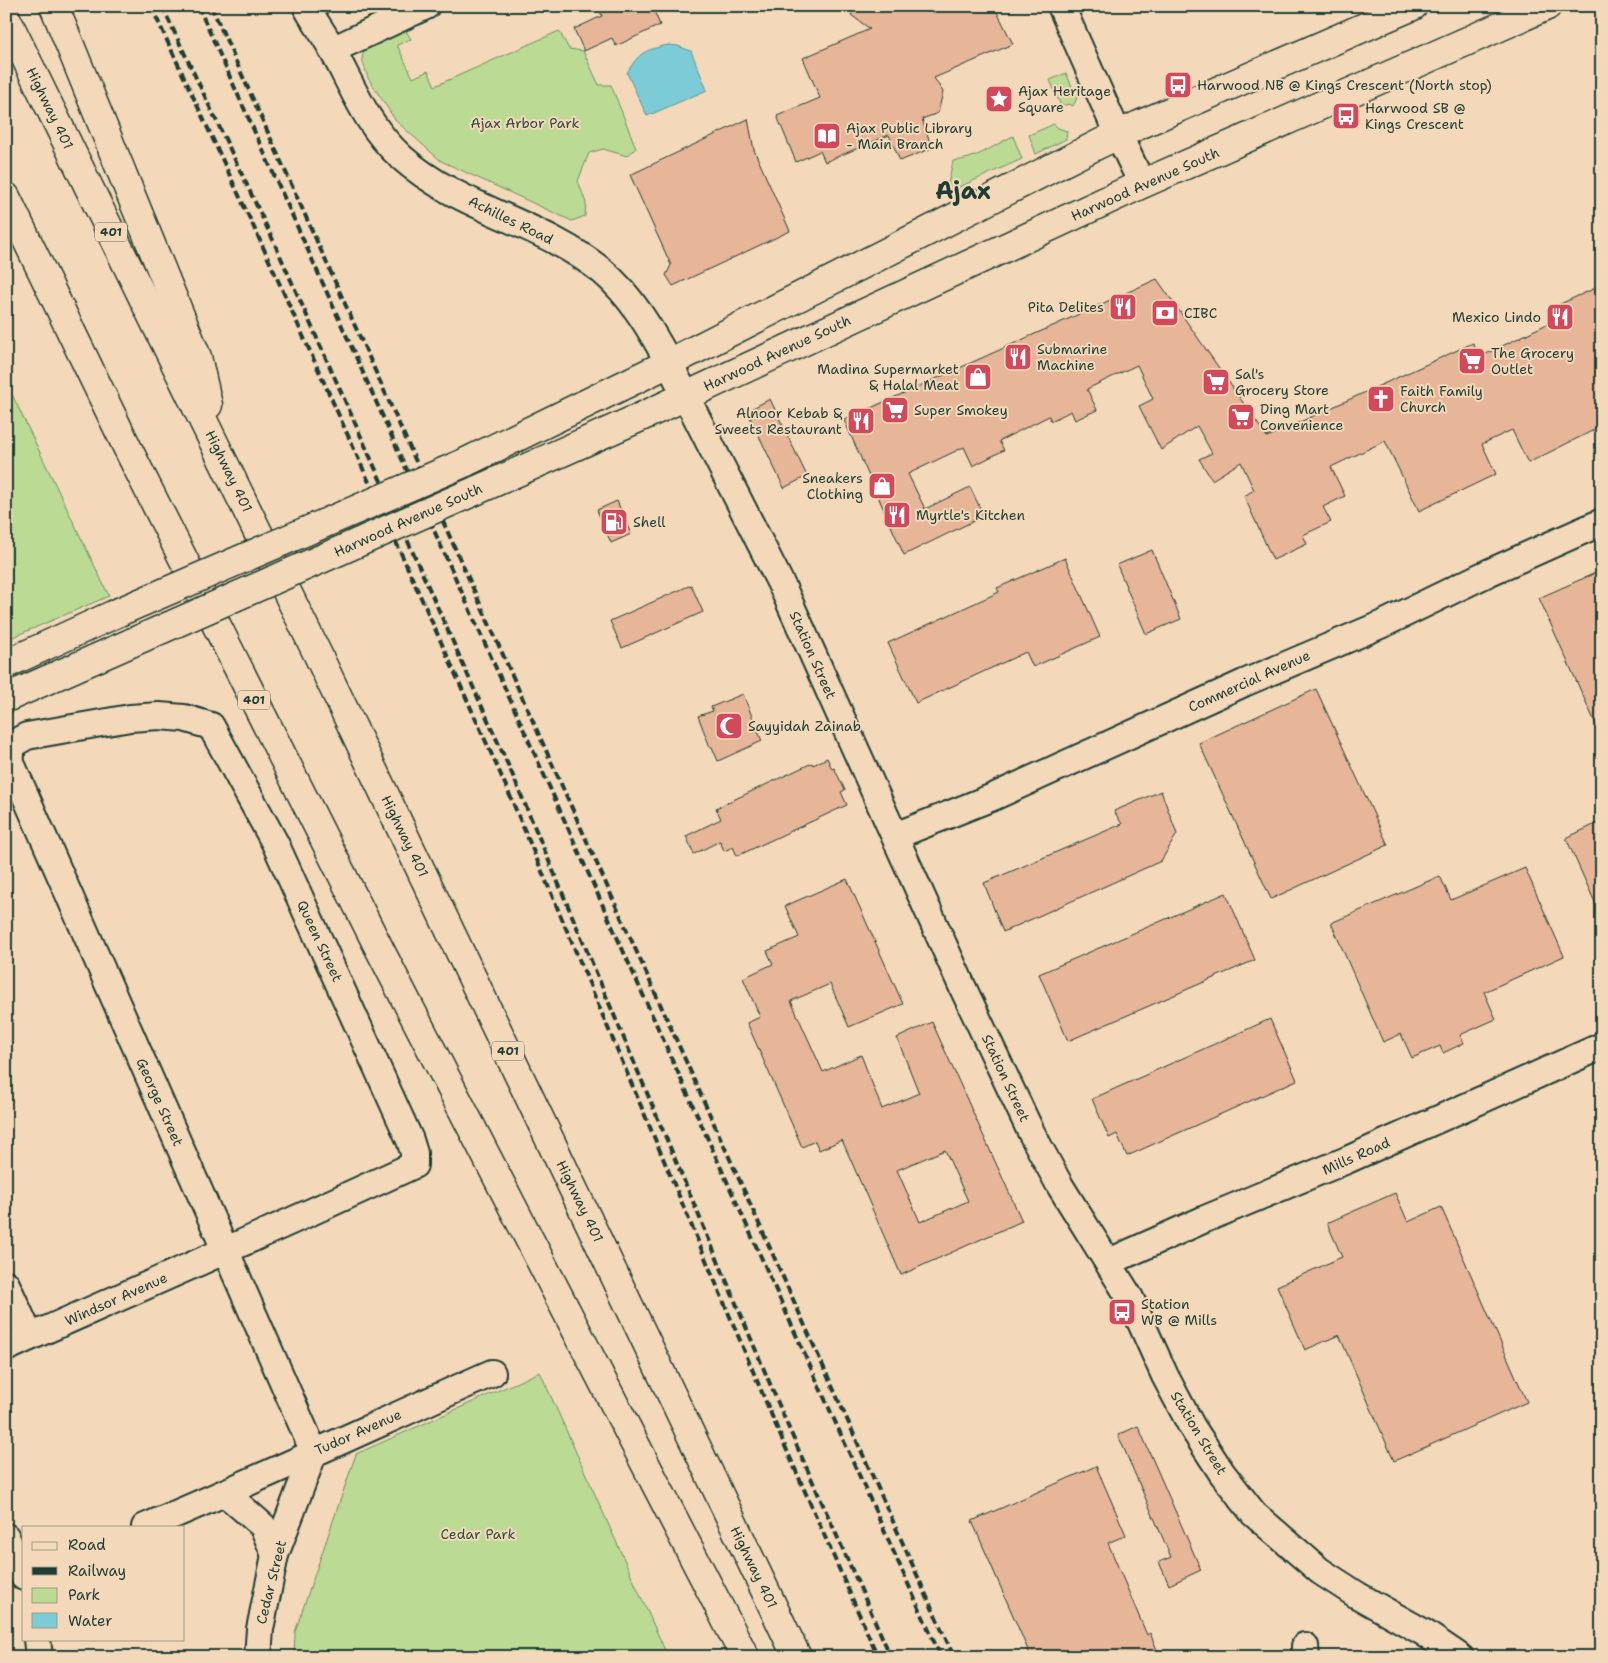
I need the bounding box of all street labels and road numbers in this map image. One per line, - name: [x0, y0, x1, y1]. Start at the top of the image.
- street label: Highway 401: [22, 64, 78, 152]
- street label: Harwood Avenue South: [1068, 143, 1222, 225]
- street label: Achilles Road: [466, 192, 557, 248]
- road number: 401: [95, 222, 127, 242]
- street label: Harwood Avenue South: [700, 311, 854, 395]
- street label: Highway 401: [201, 427, 257, 515]
- street label: Harwood Avenue South: [331, 479, 485, 561]
- street label: Station Street: [786, 608, 840, 702]
- street label: Commercial Avenue: [1185, 646, 1313, 716]
- road number: 401: [238, 690, 270, 710]
- street label: Highway 401: [377, 792, 433, 880]
- street label: Queen Street: [293, 897, 347, 985]
- street label: Station Street: [978, 1031, 1034, 1125]
- road number: 401: [492, 1042, 524, 1060]
- street label: George Street: [132, 1055, 188, 1149]
- street label: Mills Road: [1319, 1133, 1393, 1179]
- street label: Highway 401: [552, 1157, 608, 1245]
- street label: Windsor Avenue: [62, 1268, 170, 1330]
- street label: Station Street: [1167, 1388, 1231, 1478]
- street label: Tudor Avenue: [312, 1405, 404, 1459]
- street label: Highway 401: [726, 1523, 782, 1611]
- street label: Cedar Street: [252, 1538, 290, 1626]

